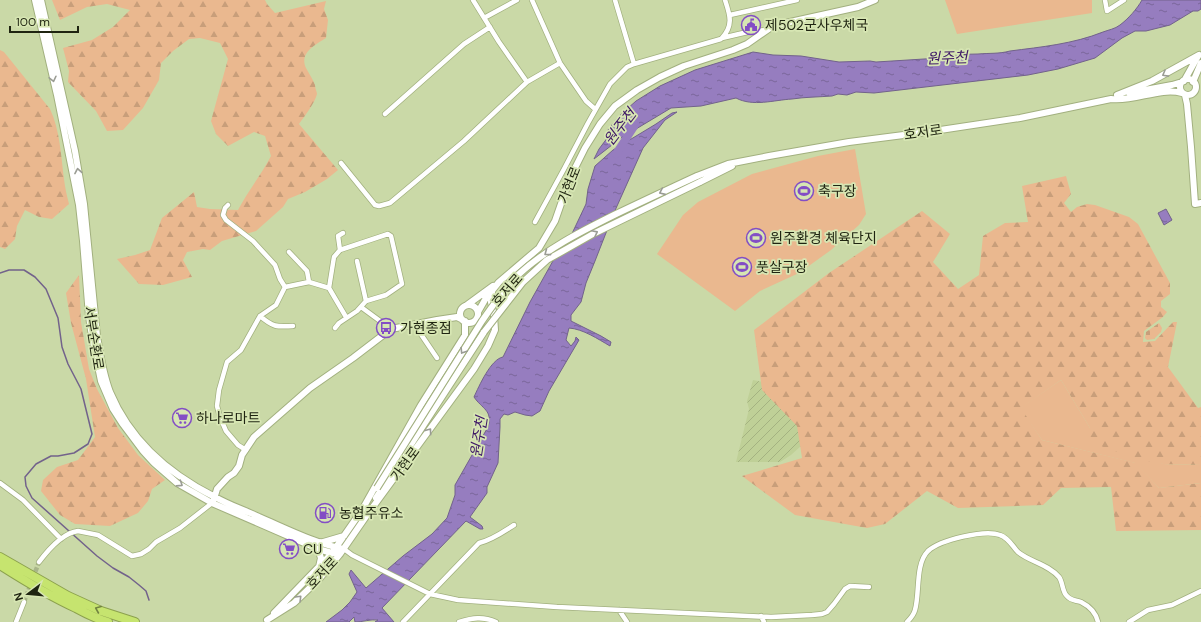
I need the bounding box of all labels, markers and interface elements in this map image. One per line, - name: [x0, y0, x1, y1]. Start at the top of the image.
- scale bar: [10, 8, 78, 34]
- text: 100 m: [16, 14, 50, 30]
- public building icon: 제502군사우체국: [740, 14, 762, 36]
- place label: 제502군사우체국: [765, 16, 868, 34]
- water label: 원주천: [926, 47, 970, 69]
- one-way arrow: [1162, 69, 1169, 76]
- one-way arrow: [49, 76, 57, 82]
- water label: 원주천: [599, 103, 642, 149]
- street label: 호저로: [903, 120, 944, 144]
- street label: 가현로: [553, 164, 585, 206]
- one-way arrow: [74, 168, 83, 174]
- sports icon: 축구장: [793, 180, 815, 202]
- place label: 축구장: [818, 182, 857, 200]
- one-way arrow: [658, 187, 666, 195]
- sports icon: 원주환경 체육단지: [745, 227, 767, 249]
- place label: 원주환경 체육단지: [770, 229, 877, 247]
- one-way arrow: [591, 230, 598, 237]
- one-way arrow: [544, 248, 551, 255]
- sports icon: 풋살구장: [731, 256, 753, 278]
- place label: 풋살구장: [756, 258, 808, 276]
- street label: 호저로: [488, 269, 527, 310]
- street label: 서부순환로: [80, 305, 108, 371]
- bus stop icon: 가현종점: [375, 317, 397, 339]
- place label: 가현종점: [400, 319, 452, 337]
- one-way arrow: [460, 347, 468, 354]
- supermarket icon: 하나로마트: [171, 407, 193, 429]
- place label: 하나로마트: [196, 409, 261, 427]
- water label: 원주천: [466, 413, 492, 459]
- one-way arrow: [424, 428, 431, 435]
- street label: 가현로: [386, 443, 424, 485]
- one-way arrow: [176, 479, 183, 487]
- fuel station icon: 농협주유소: [314, 502, 336, 524]
- place label: 농협주유소: [339, 504, 404, 522]
- supermarket icon: CU: [278, 538, 300, 560]
- place label: CU: [303, 540, 322, 558]
- street label: 호저로: [302, 553, 342, 593]
- north arrow: [8, 574, 48, 614]
- text: N: [11, 591, 26, 603]
- one-way arrow: [294, 595, 302, 603]
- one-way arrow: [95, 606, 102, 614]

